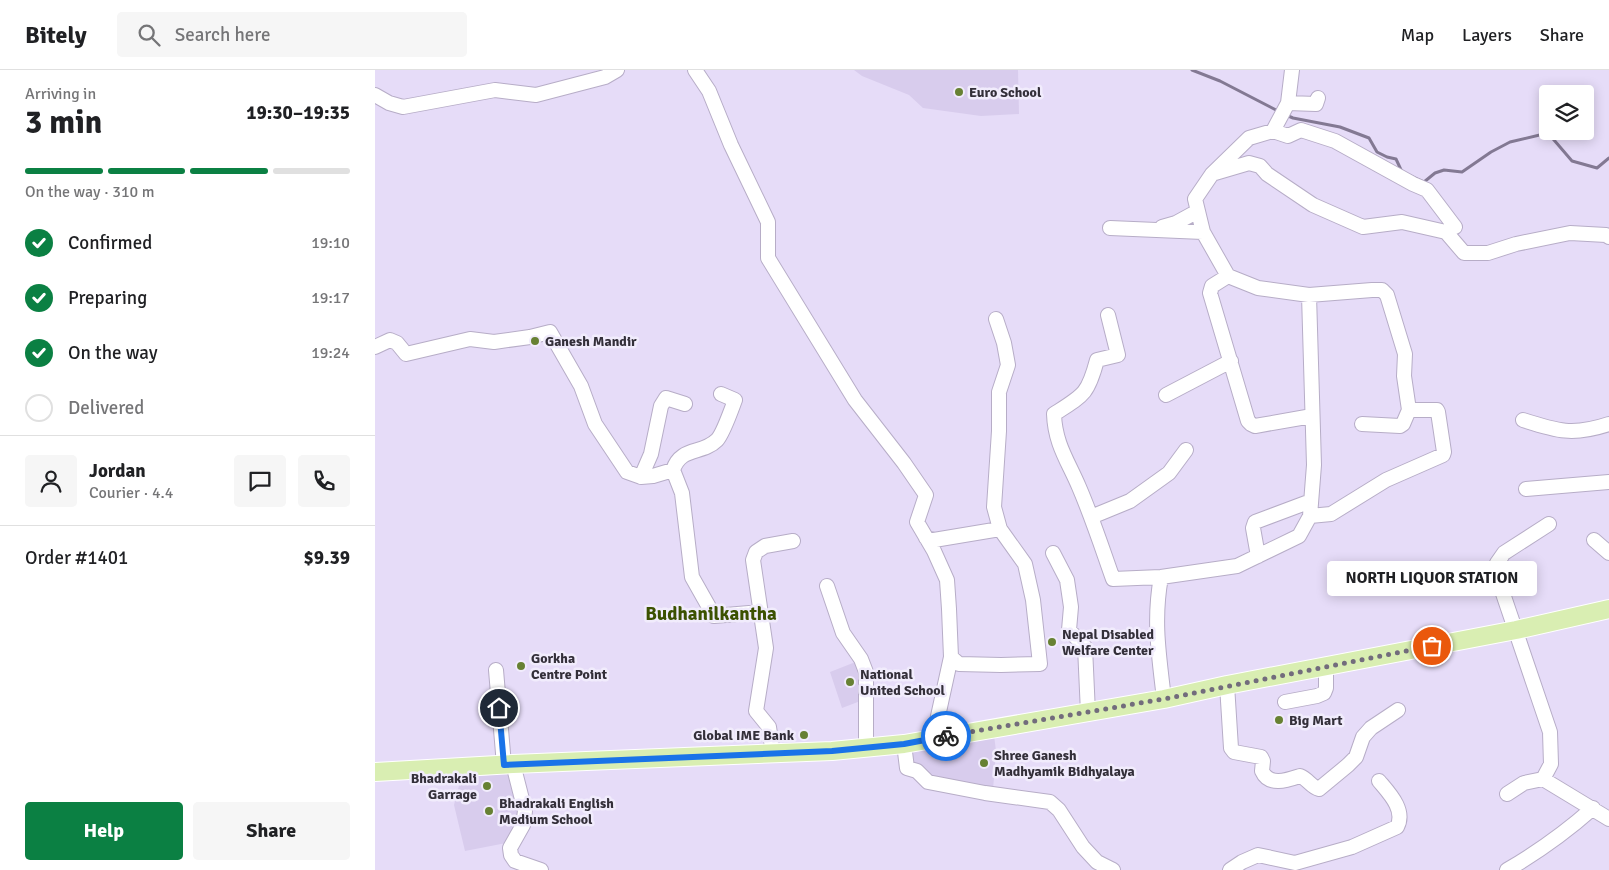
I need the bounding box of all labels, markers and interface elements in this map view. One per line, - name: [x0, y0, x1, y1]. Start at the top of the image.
- search box: [117, 12, 467, 57]
- text: Bitely: [25, 20, 87, 50]
- icon: search: [135, 21, 163, 49]
- text: Search here: [175, 23, 270, 47]
- text: Map: [1401, 24, 1434, 46]
- text: Layers: [1462, 24, 1512, 46]
- text: Share: [1540, 24, 1584, 46]
- text: Arriving in: [25, 84, 96, 104]
- place label: Euro School: [969, 84, 1042, 101]
- map controls: [1539, 85, 1594, 140]
- button: layers: [1539, 85, 1594, 140]
- marker: Euro School: [953, 86, 965, 98]
- text: 19:30–19:35: [246, 101, 350, 125]
- text: 3 min: [25, 103, 102, 142]
- text: On the way · 310 m: [25, 182, 155, 202]
- icon: check: [25, 229, 53, 257]
- text: Confirmed: [68, 231, 152, 255]
- text: 19:10: [311, 233, 350, 253]
- icon: check: [25, 284, 53, 312]
- text: Preparing: [68, 286, 147, 310]
- text: 19:17: [311, 288, 350, 308]
- place label: Ganesh Mandir: [545, 333, 637, 350]
- marker: Ganesh Mandir: [529, 335, 541, 347]
- icon: check: [25, 339, 53, 367]
- text: On the way: [68, 341, 158, 365]
- text: 19:24: [311, 343, 350, 363]
- text: Delivered: [68, 396, 144, 420]
- button: person: [25, 455, 77, 507]
- button: chat: [234, 455, 286, 507]
- button: phone: [298, 455, 350, 507]
- text: Jordan: [89, 459, 146, 483]
- text: Courier · 4.4: [89, 483, 173, 503]
- text: Order #1401: [25, 546, 128, 570]
- text: $9.39: [304, 546, 350, 570]
- callout: NORTH LIQUOR STATION: [1327, 561, 1537, 596]
- text: NORTH LIQUOR STATION: [1346, 568, 1518, 588]
- district label: Budhanilkantha: [645, 602, 777, 626]
- pin: [1411, 625, 1453, 667]
- place label: Nepal Disabled Welfare Center: [1062, 626, 1154, 659]
- icon: bag: [1418, 632, 1446, 660]
- marker: Nepal Disabled Welfare Center: [1046, 636, 1058, 648]
- place label: Gorkha Centre Point: [531, 650, 608, 683]
- marker: Gorkha Centre Point: [515, 660, 527, 672]
- place label: National United School: [860, 666, 946, 699]
- marker: National United School: [844, 676, 856, 688]
- pin: [478, 687, 520, 729]
- icon: home: [485, 694, 513, 722]
- courier: [921, 711, 971, 761]
- place label: Big Mart: [1289, 712, 1343, 729]
- marker: Big Mart: [1273, 714, 1285, 726]
- icon: bike: [932, 722, 960, 750]
- place label: Global IME Bank: [693, 727, 795, 744]
- marker: Global IME Bank: [798, 729, 810, 741]
- place label: Shree Ganesh Madhyamik Bidhyalaya: [994, 747, 1135, 780]
- marker: Shree Ganesh Madhyamik Bidhyalaya: [978, 757, 990, 769]
- place label: Bhadrakali Garrage: [411, 770, 477, 803]
- marker: Bhadrakali Garrage: [481, 780, 493, 792]
- place label: Bhadrakali English Medium School: [499, 795, 614, 828]
- button: Help: [25, 802, 183, 860]
- button: Share: [193, 802, 350, 860]
- marker: Bhadrakali English Medium School: [483, 805, 495, 817]

